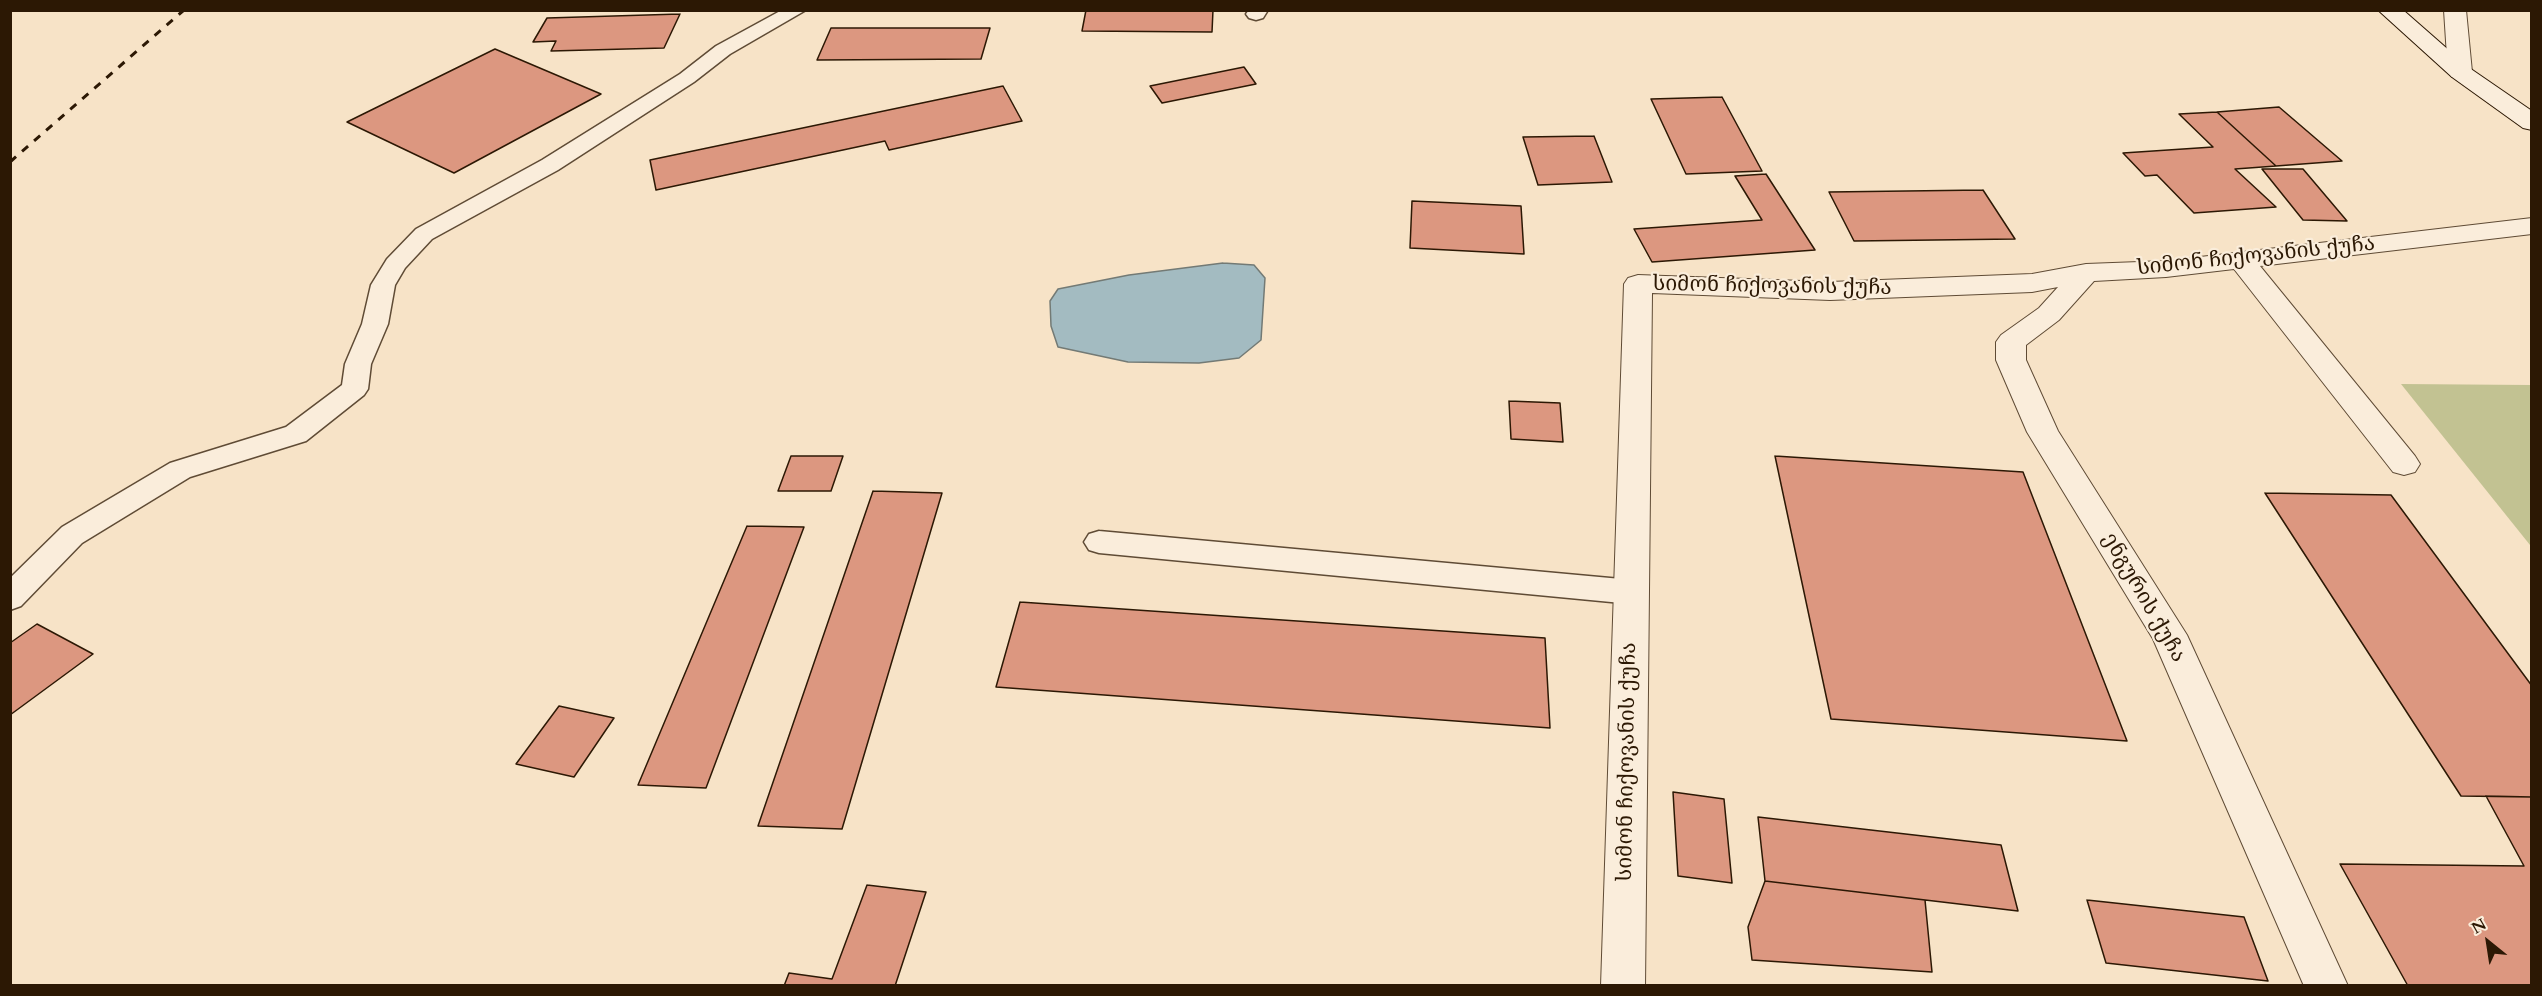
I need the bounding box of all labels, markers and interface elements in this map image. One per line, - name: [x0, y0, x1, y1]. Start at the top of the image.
- street label: სიმონ ჩიქოვანის ქუჩა: [2136, 232, 2376, 282]
- street label: სიმონ ჩიქოვანის ქუჩა: [1652, 272, 1892, 302]
- street label: ენგურის ქუჩა: [2096, 529, 2190, 667]
- street label: სიმონ ჩიქოვანის ქუჩა: [1613, 642, 1643, 882]
- north arrow: [2458, 912, 2518, 972]
- text: N: [2467, 913, 2491, 939]

